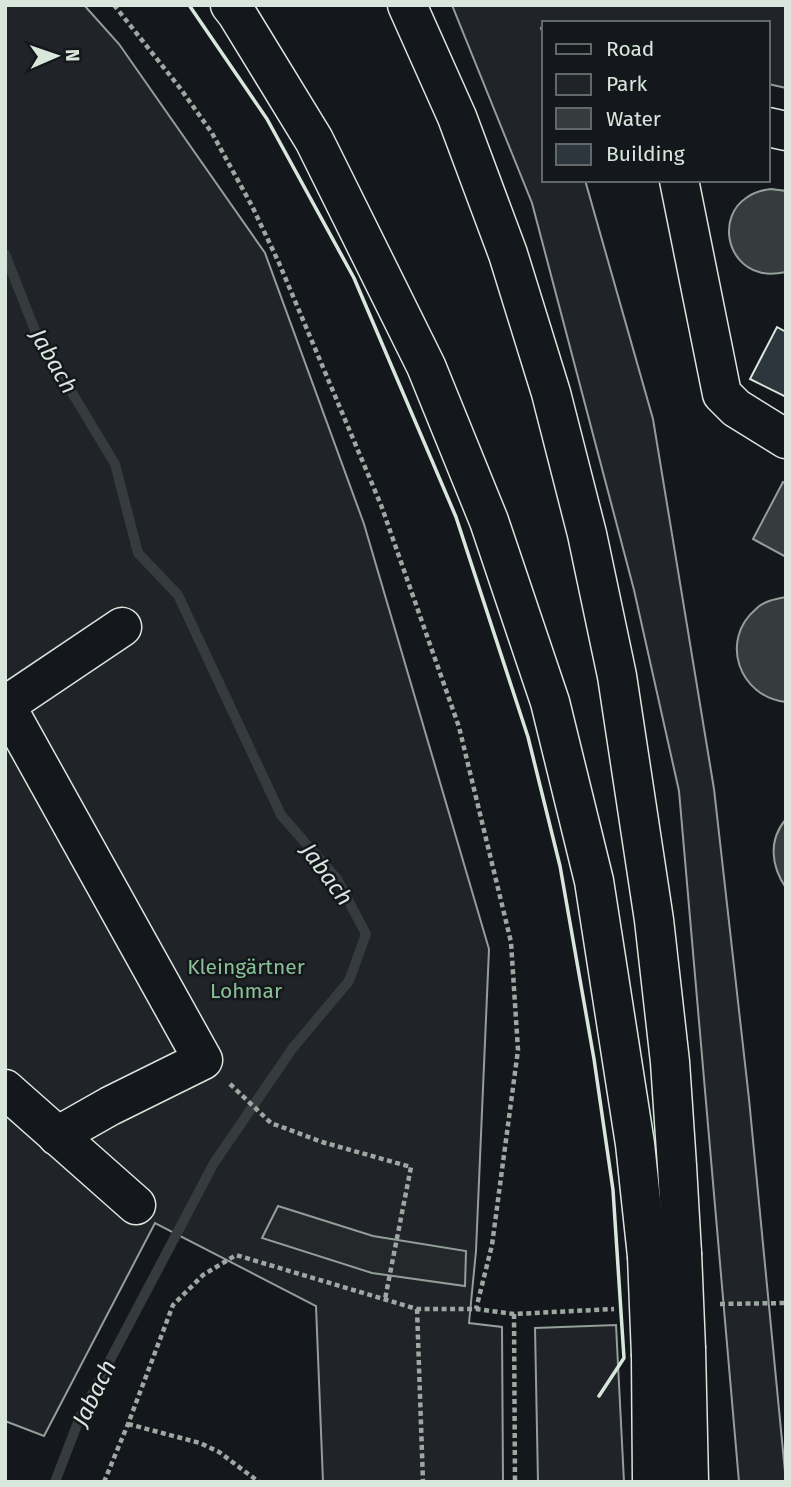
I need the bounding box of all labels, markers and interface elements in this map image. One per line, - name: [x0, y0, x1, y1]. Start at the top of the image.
- north arrow: [21, 21, 91, 91]
- legend: [542, 21, 770, 182]
- text: Road: [606, 36, 654, 62]
- text: N: [61, 49, 84, 62]
- text: Park: [606, 71, 648, 97]
- text: Water: [606, 106, 661, 132]
- text: Building: [606, 141, 685, 167]
- water label: Jabach: [23, 322, 84, 399]
- water label: Jabach: [294, 836, 359, 911]
- park label: Kleingärtner Lohmar: [187, 954, 305, 1004]
- water label: Jabach: [65, 1355, 122, 1433]

